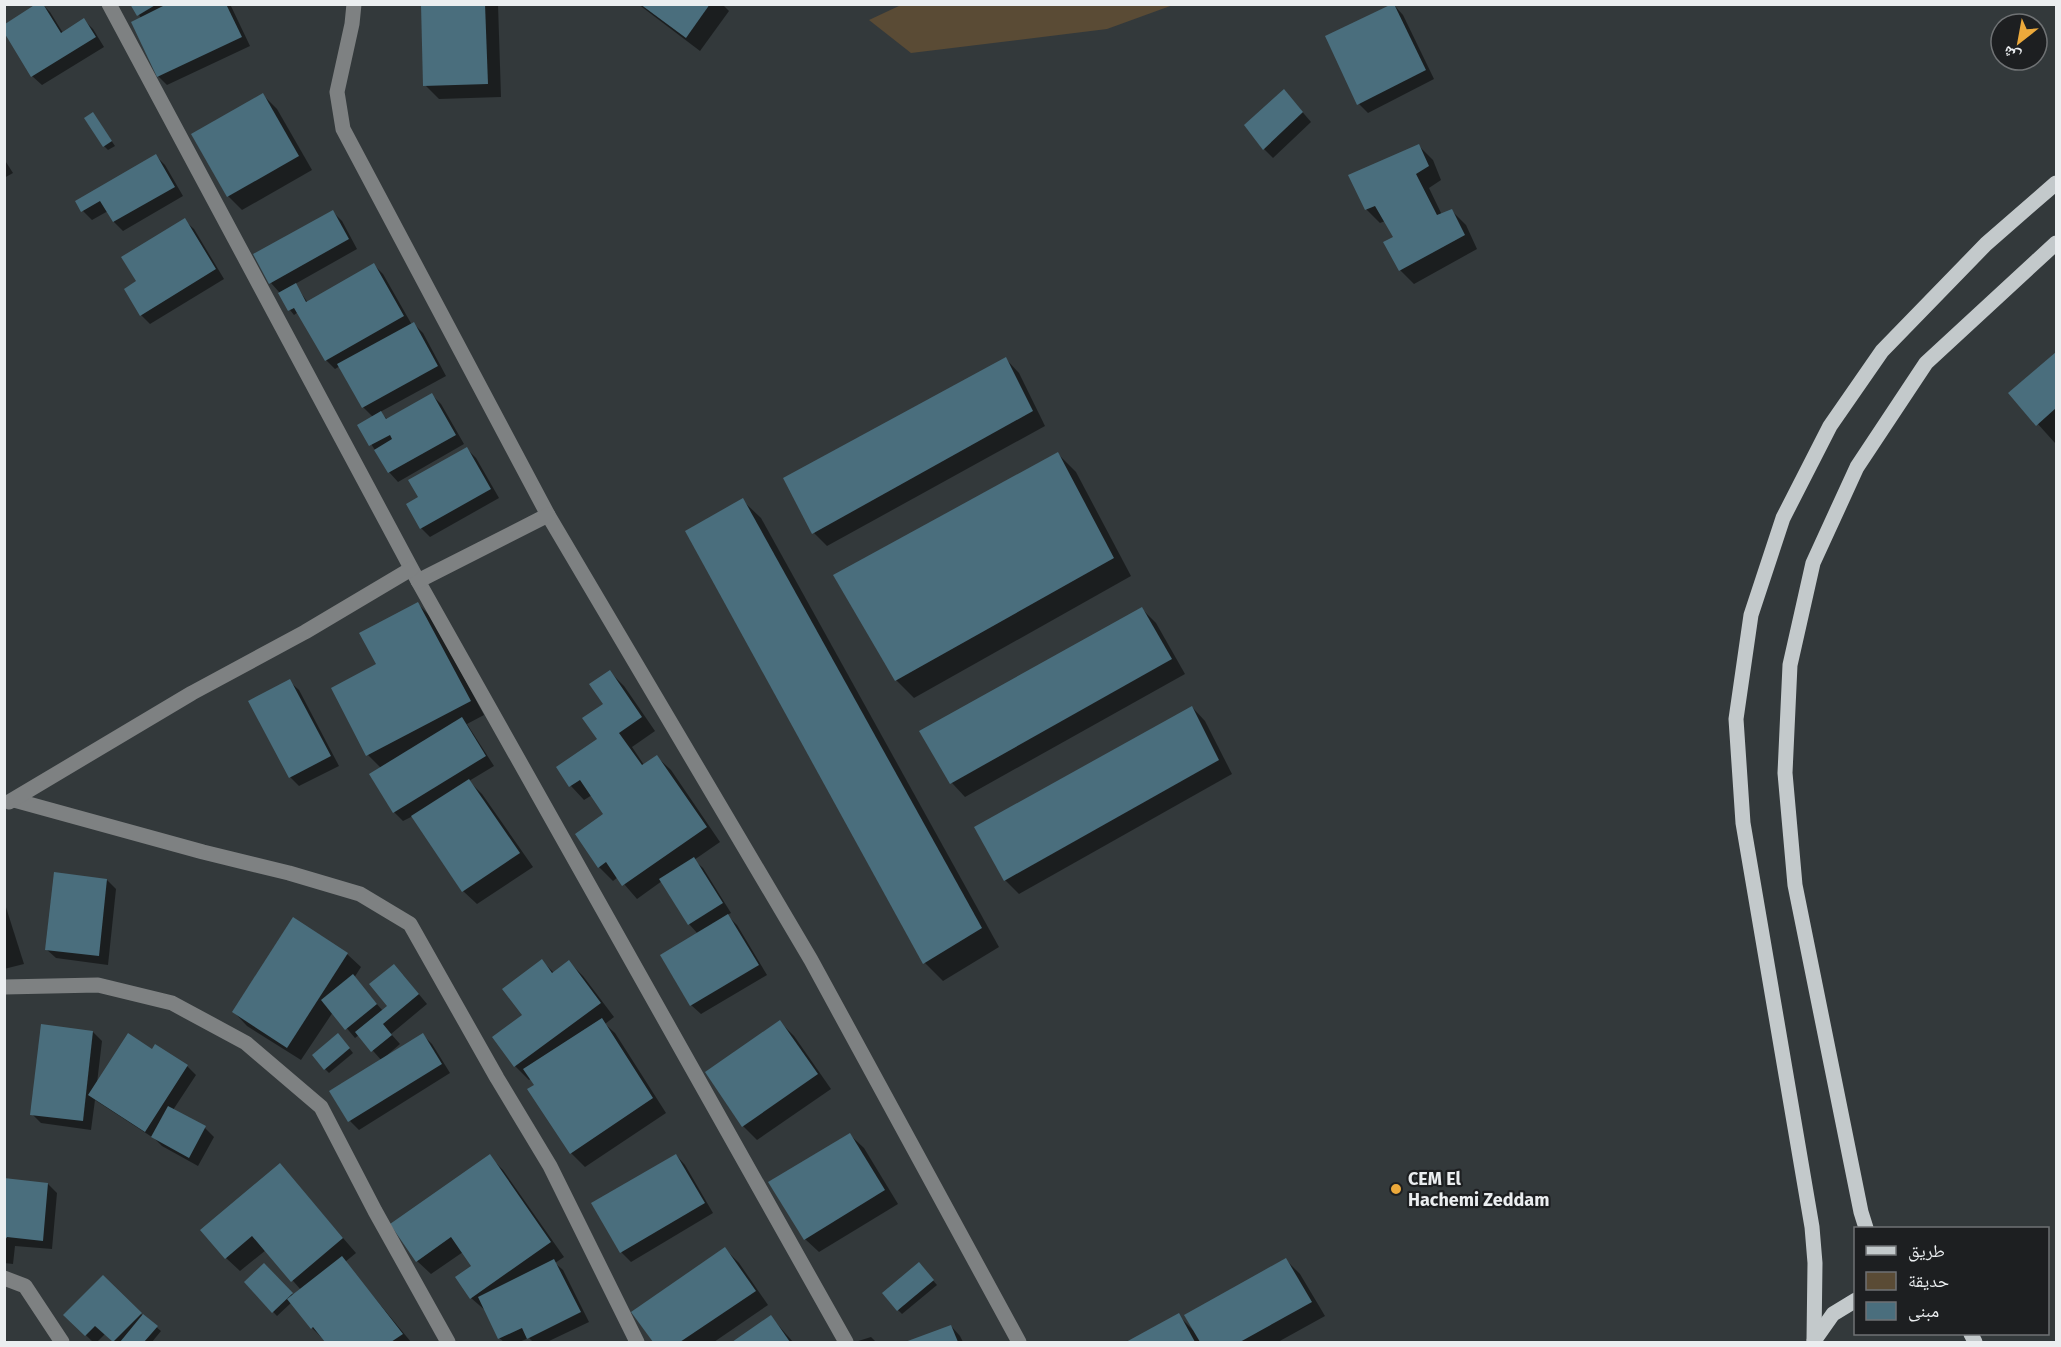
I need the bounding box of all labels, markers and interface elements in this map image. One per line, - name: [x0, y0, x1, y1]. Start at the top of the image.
- north arrow: [1989, 12, 2049, 72]
- text: ش: [1999, 42, 2024, 67]
- place label: CEM El Hachemi Zeddam: [1408, 1168, 1549, 1211]
- marker: CEM El Hachemi Zeddam: [1389, 1182, 1403, 1196]
- legend: [1854, 1227, 2049, 1335]
- text: طريق: [1908, 1240, 1945, 1262]
- text: حديقة: [1908, 1270, 1949, 1292]
- text: مبنى: [1908, 1300, 1939, 1322]

